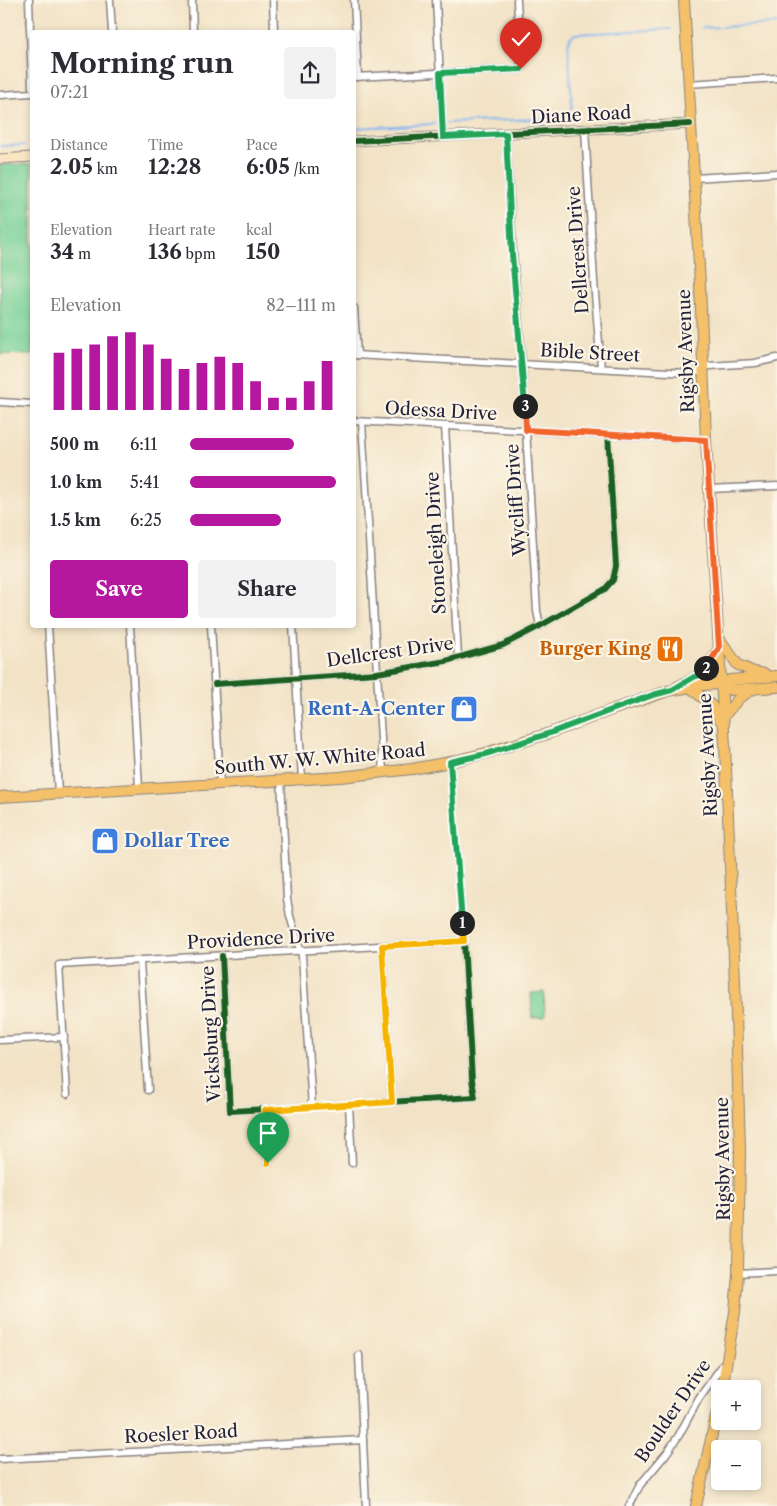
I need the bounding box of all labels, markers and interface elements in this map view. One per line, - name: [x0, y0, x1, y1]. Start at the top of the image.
- pin: [500, 18, 542, 69]
- icon: check: [507, 25, 535, 53]
- text: Morning run: [50, 46, 234, 80]
- button: share: [284, 47, 336, 99]
- text: 07:21: [50, 82, 88, 102]
- street label: Diane Road: [530, 101, 632, 129]
- text: Distance: [50, 136, 108, 154]
- text: Time: [148, 136, 183, 154]
- text: Pace: [246, 136, 278, 154]
- text: 2.05: [50, 154, 93, 179]
- text: 12:28: [148, 154, 201, 179]
- text: 6:05: [246, 154, 290, 179]
- text: km: [93, 160, 118, 178]
- text: /km: [290, 160, 320, 178]
- street label: Dellcrest Drive: [563, 185, 593, 315]
- text: Elevation: [50, 221, 113, 239]
- text: Heart rate: [148, 221, 215, 239]
- text: kcal: [246, 221, 272, 239]
- text: 34: [50, 239, 74, 264]
- text: 136: [148, 239, 182, 264]
- text: 150: [246, 239, 280, 264]
- text: m: [74, 245, 91, 263]
- text: bpm: [182, 245, 216, 263]
- street label: Rigsby Avenue: [673, 289, 699, 413]
- text: Elevation: [50, 295, 121, 315]
- text: 82–111 m: [266, 295, 336, 315]
- street label: Bible Street: [539, 339, 641, 367]
- pin: 3: [512, 394, 538, 418]
- street label: Odessa Drive: [384, 397, 498, 425]
- text: 3: [522, 397, 529, 415]
- text: 500 m: [50, 434, 99, 454]
- text: 6:11: [130, 434, 157, 454]
- street label: Wycliff Drive: [501, 443, 531, 558]
- street label: Stoneleigh Drive: [421, 471, 451, 615]
- text: 1.0 km: [50, 472, 102, 492]
- text: 5:41: [130, 472, 159, 492]
- text: 1.5 km: [50, 510, 101, 530]
- text: 6:25: [130, 510, 162, 530]
- button: Save: [50, 560, 188, 618]
- button: Share: [198, 560, 336, 618]
- street label: Dellcrest Drive: [325, 632, 455, 672]
- restaurant icon: Burger King: [655, 634, 685, 664]
- place label: Burger King: [539, 638, 652, 660]
- pin: 2: [694, 656, 718, 680]
- text: 2: [702, 659, 711, 677]
- street label: Rigsby Avenue: [694, 693, 722, 817]
- shop icon: Rent-A-Center: [449, 694, 479, 724]
- place label: Rent-A-Center: [308, 698, 445, 720]
- street label: South W. W. White Road: [214, 739, 426, 779]
- shop icon: Dollar Tree: [90, 826, 120, 856]
- place label: Dollar Tree: [124, 830, 230, 852]
- pin: 1: [450, 910, 474, 936]
- text: 1: [459, 914, 466, 932]
- street label: Providence Drive: [186, 924, 336, 954]
- street label: Vicksburg Drive: [196, 965, 226, 1104]
- street label: Rigsby Avenue: [711, 1097, 735, 1221]
- pin: [247, 1112, 289, 1163]
- icon: arrive: [254, 1119, 282, 1147]
- street label: Boulder Drive: [630, 1355, 716, 1467]
- map controls: [711, 1380, 761, 1490]
- button: +: [711, 1380, 761, 1430]
- street label: Roesler Road: [124, 1420, 238, 1448]
- button: −: [711, 1440, 761, 1490]

